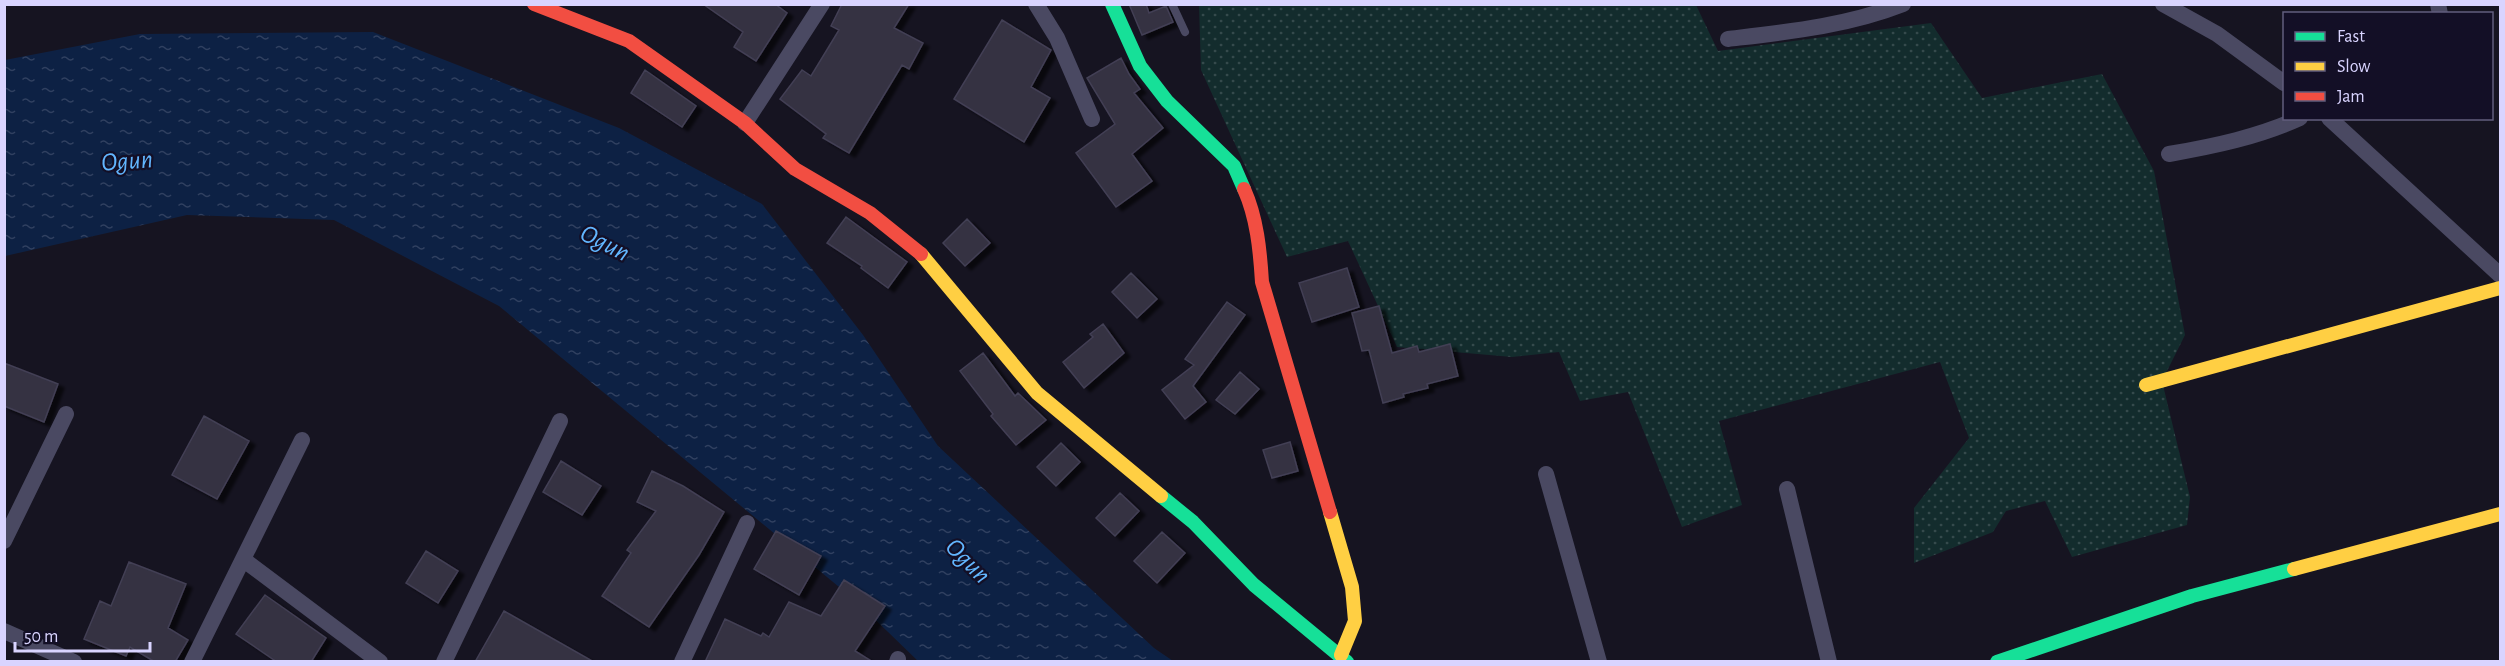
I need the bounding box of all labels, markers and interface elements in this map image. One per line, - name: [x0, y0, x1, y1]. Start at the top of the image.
- legend: [2283, 12, 2493, 120]
- text: Fast: [2337, 28, 2365, 46]
- text: Slow: [2337, 58, 2370, 76]
- text: Jam: [2337, 88, 2365, 106]
- water label: Ogun: [100, 146, 154, 176]
- water label: Ogun: [576, 220, 634, 266]
- water label: Ogun: [941, 534, 995, 588]
- scale bar: [15, 615, 150, 653]
- text: 50 m: [24, 628, 58, 646]

